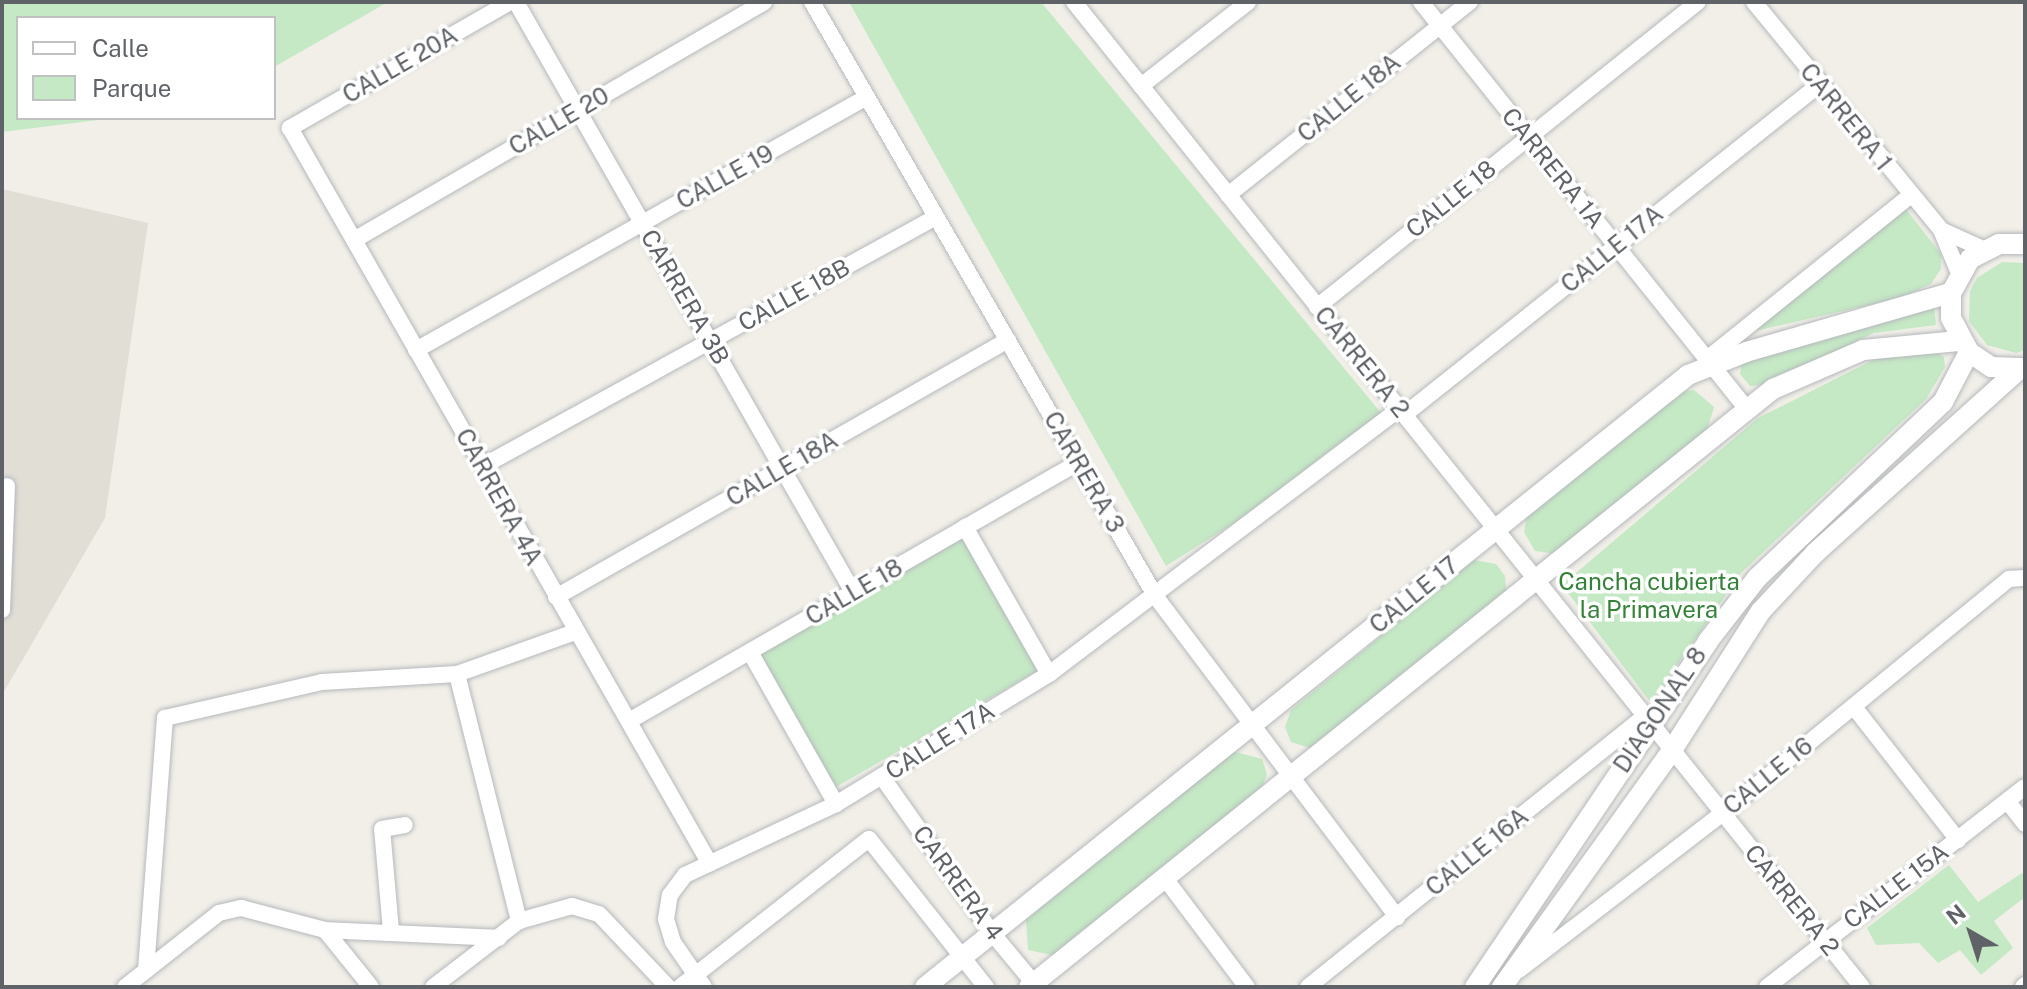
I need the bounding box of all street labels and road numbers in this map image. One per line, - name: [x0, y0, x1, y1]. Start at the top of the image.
- street label: CALLE 20A: [337, 21, 463, 109]
- street label: CALLE 18A: [1292, 48, 1406, 148]
- street label: CARRERA 1: [1794, 58, 1898, 176]
- street label: CALLE 20: [504, 81, 614, 161]
- street label: CARRERA 1A: [1496, 102, 1610, 234]
- street label: CALLE 19: [671, 139, 779, 215]
- street label: CALLE 18: [1400, 154, 1502, 244]
- street label: CALLE 17A: [1555, 199, 1669, 299]
- street label: CARRERA 3B: [635, 224, 735, 370]
- street label: CALLE 18B: [733, 253, 855, 337]
- street label: CARRERA 2: [1309, 301, 1415, 423]
- street label: CARRERA 3: [1038, 406, 1130, 538]
- street label: CARRERA 4A: [450, 424, 548, 570]
- street label: CALLE 18A: [721, 426, 843, 512]
- street label: CALLE 17: [1364, 550, 1464, 640]
- street label: CALLE 18: [800, 553, 908, 631]
- street label: DIAGONAL 8: [1607, 642, 1713, 778]
- street label: CALLE 17A: [880, 696, 1000, 786]
- street label: CALLE 16: [1718, 731, 1818, 821]
- street label: CALLE 16A: [1420, 802, 1534, 902]
- street label: CARRERA 4: [907, 820, 1009, 946]
- street label: CALLE 15A: [1838, 837, 1954, 935]
- street label: CARRERA 2: [1739, 839, 1845, 961]

